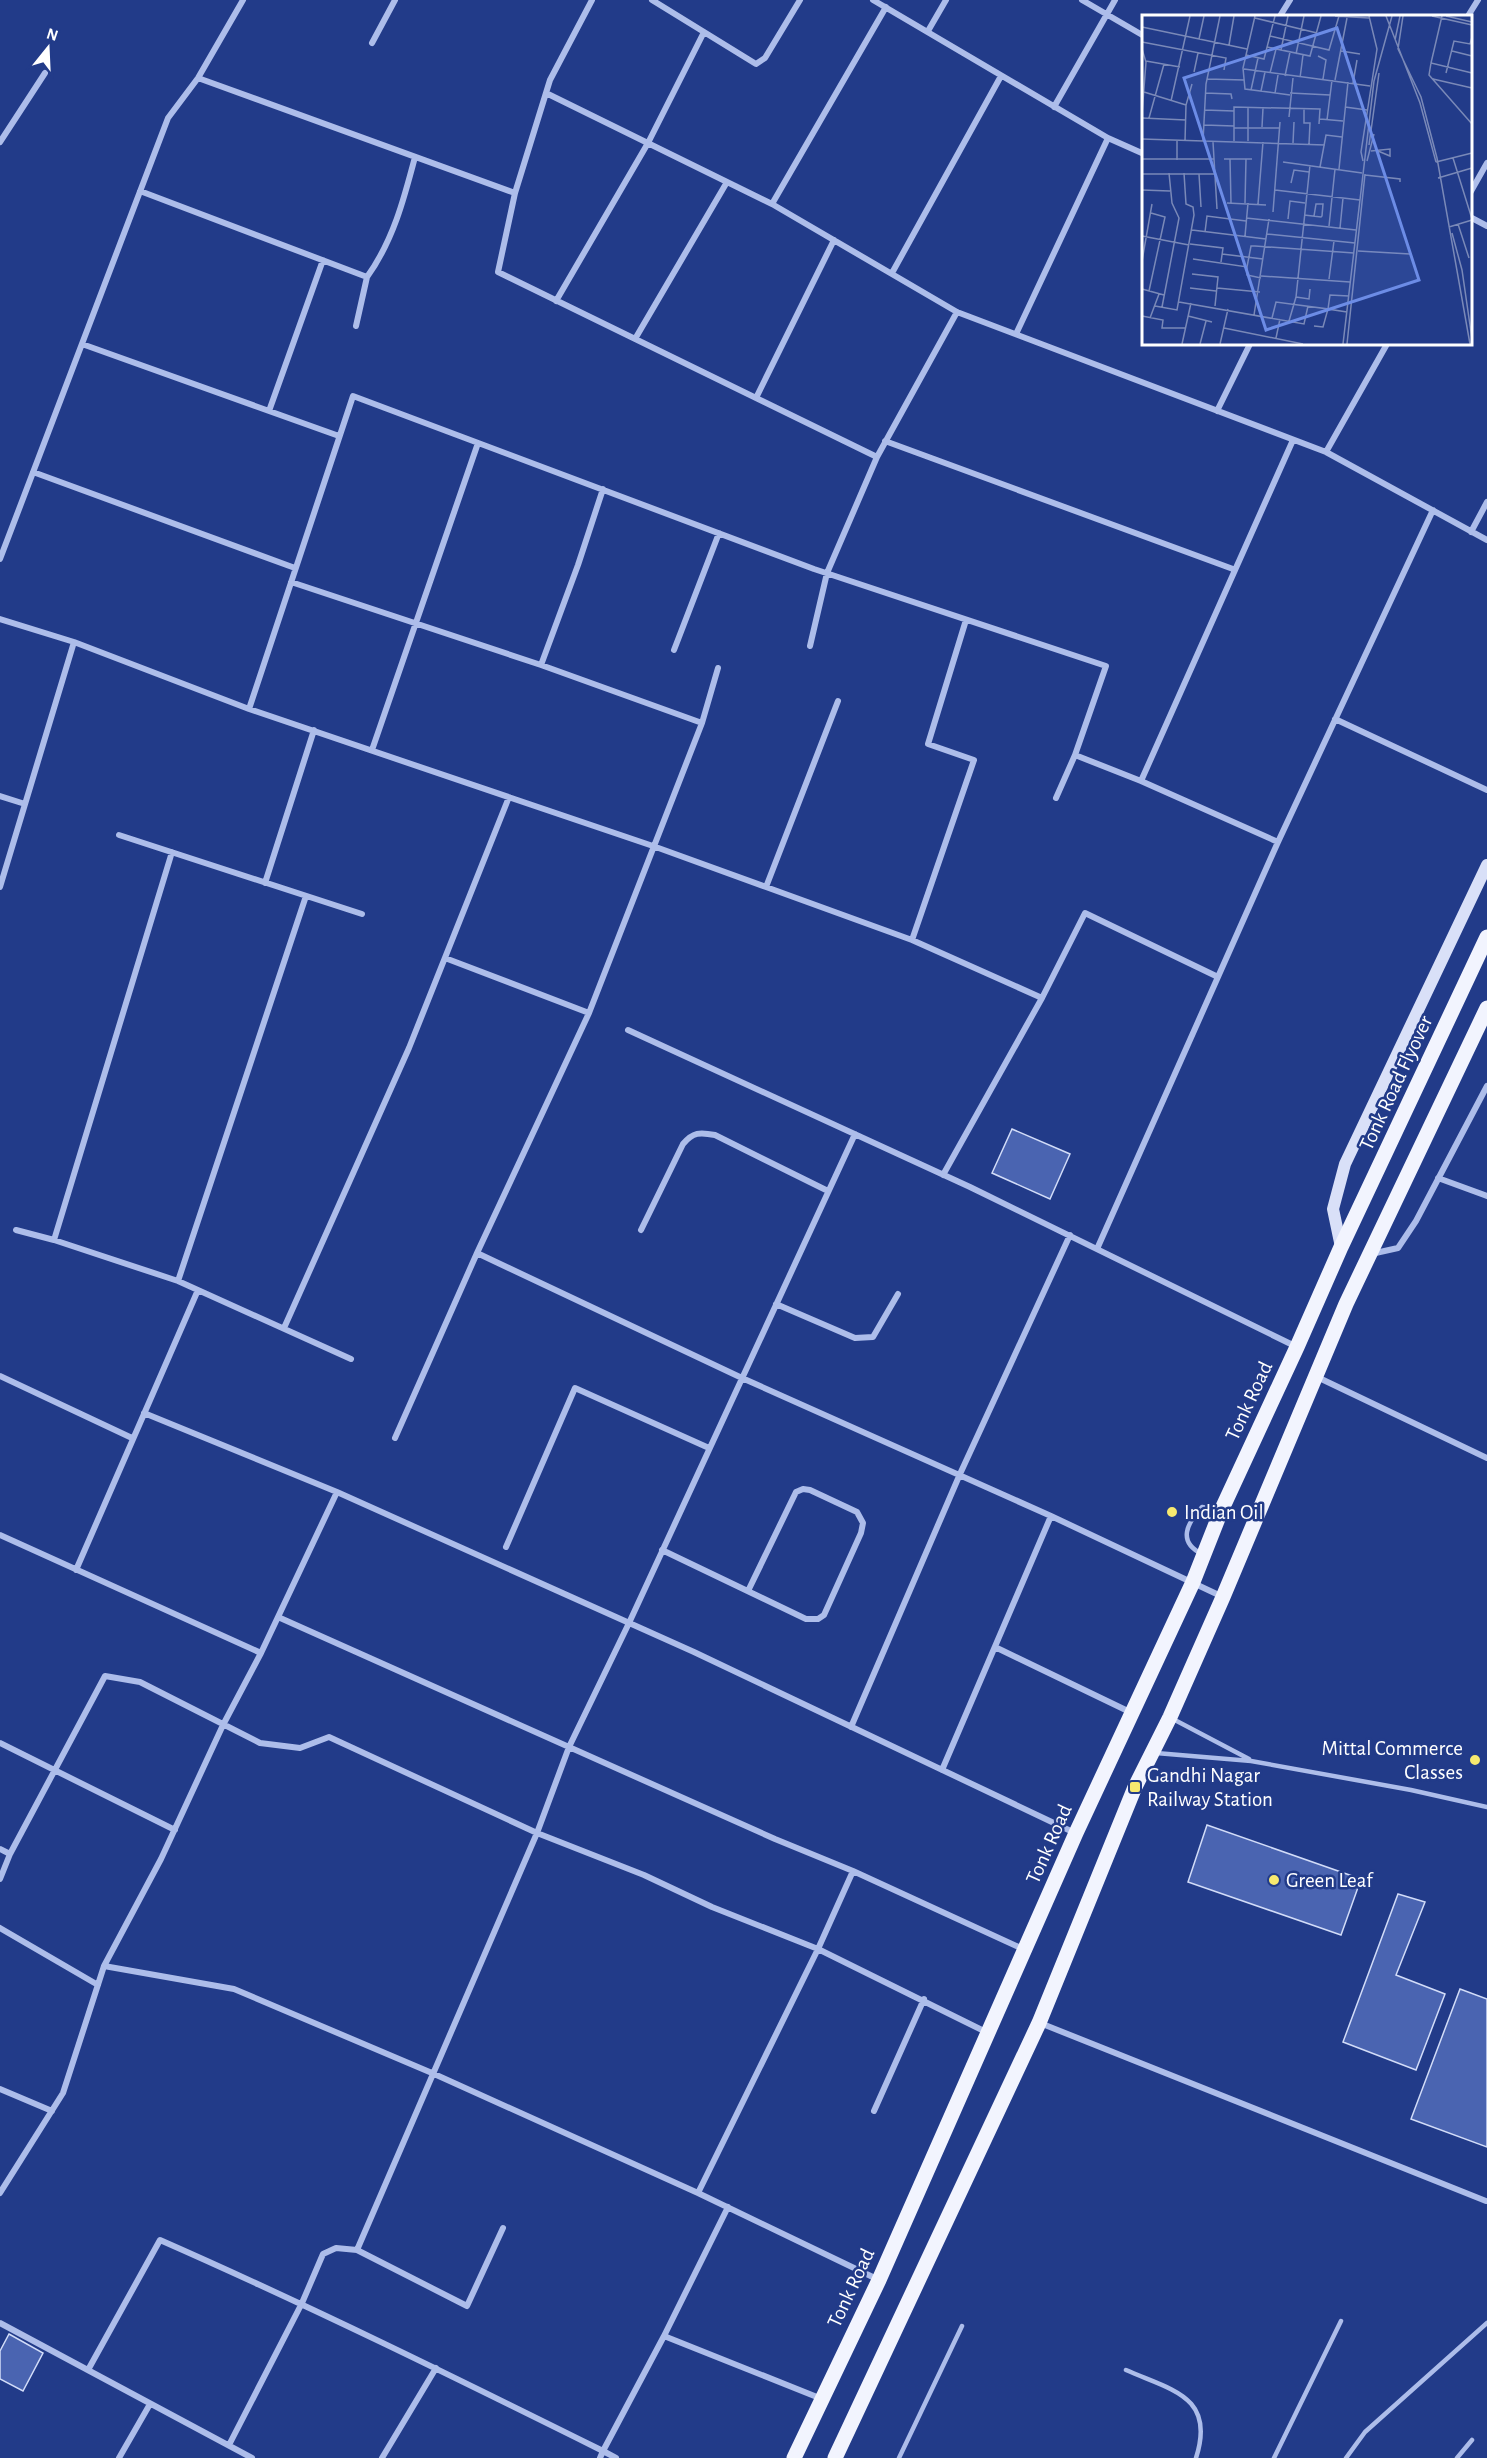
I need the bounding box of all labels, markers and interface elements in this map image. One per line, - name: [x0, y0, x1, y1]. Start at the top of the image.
- inset map: [1142, 15, 1472, 345]
- north arrow: [18, 18, 78, 78]
- text: N: [45, 25, 60, 44]
- street label: Tonk Road Flyover: [1356, 1012, 1436, 1154]
- street label: Tonk Road: [1222, 1358, 1276, 1444]
- place label: Indian Oil: [1184, 1502, 1264, 1523]
- marker: Indian Oil: [1165, 1505, 1179, 1519]
- place label: Mittal Commerce Classes: [1321, 1738, 1463, 1783]
- marker: Mittal Commerce Classes: [1468, 1753, 1482, 1767]
- place label: Gandhi Nagar Railway Station: [1147, 1765, 1273, 1810]
- marker: Gandhi Nagar Railway Station: [1128, 1780, 1142, 1794]
- street label: Tonk Road: [1022, 1801, 1076, 1887]
- place label: Green Leaf: [1286, 1870, 1374, 1891]
- marker: Green Leaf: [1267, 1873, 1281, 1887]
- street label: Tonk Road: [824, 2245, 878, 2331]

